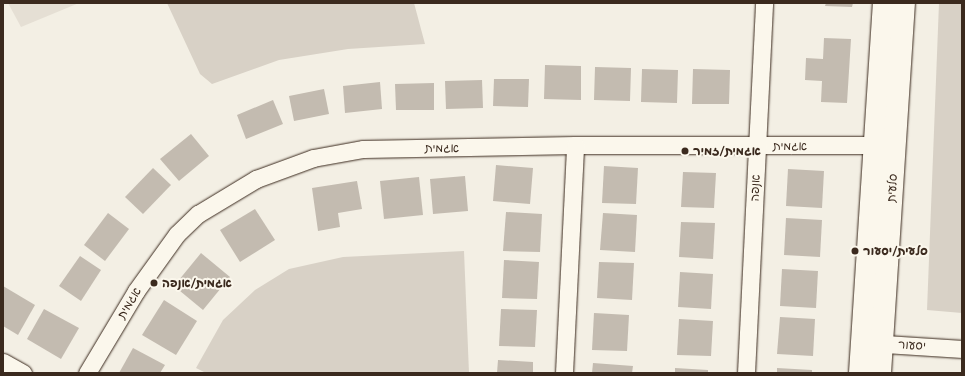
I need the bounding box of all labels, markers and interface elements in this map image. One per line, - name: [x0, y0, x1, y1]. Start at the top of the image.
- street label: אגמית: [773, 139, 807, 153]
- street label: אגמית: [425, 141, 459, 155]
- place label: אגמית/זמיר: [693, 144, 761, 158]
- marker: אגמית/זמיר: [680, 146, 690, 156]
- street label: סלעית: [884, 173, 900, 203]
- street label: אנפה: [747, 174, 763, 202]
- place label: סלעית/יסעור: [863, 244, 928, 258]
- marker: סלעית/יסעור: [850, 246, 860, 256]
- place label: אגמית/אנפה: [162, 276, 232, 290]
- marker: אגמית/אנפה: [149, 278, 159, 288]
- street label: אגמית: [114, 285, 144, 321]
- street label: יסעור: [898, 337, 926, 353]

